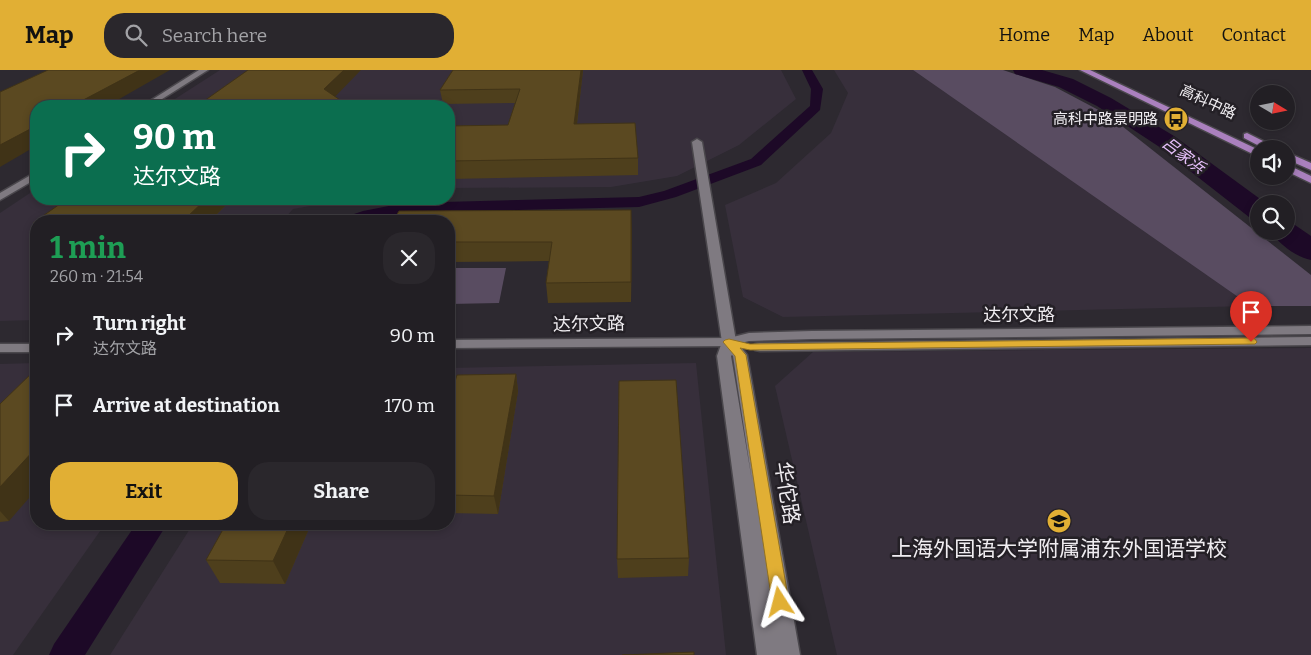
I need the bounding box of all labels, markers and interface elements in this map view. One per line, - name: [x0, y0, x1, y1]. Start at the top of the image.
- search box: [104, 13, 454, 58]
- text: Map: [25, 21, 74, 49]
- icon: search: [122, 21, 150, 49]
- text: Search here: [162, 24, 267, 47]
- text: Home: [999, 24, 1050, 46]
- text: Map: [1078, 24, 1114, 46]
- text: About: [1142, 24, 1193, 46]
- text: Contact: [1221, 24, 1286, 46]
- street label: 高科中路: [1177, 81, 1239, 123]
- north arrow: [1250, 85, 1295, 130]
- map controls: [1250, 85, 1295, 240]
- bus stop icon: 高科中路景明路: [1163, 106, 1189, 132]
- place label: 高科中路景明路: [1053, 110, 1158, 128]
- text: 90 m: [133, 116, 216, 158]
- icon: right: [50, 120, 115, 185]
- water label: 吕家浜: [1159, 133, 1210, 179]
- button: sound: [1250, 140, 1295, 185]
- text: 达尔文路: [133, 163, 221, 190]
- button: search: [1250, 195, 1295, 240]
- text: 1 min: [50, 230, 126, 266]
- button: close: [383, 232, 435, 284]
- text: 260 m · 21:54: [50, 267, 143, 286]
- pin: [1230, 291, 1272, 342]
- icon: arrive: [1237, 298, 1265, 326]
- street label: 达尔文路: [983, 304, 1055, 326]
- text: Turn right: [93, 312, 186, 335]
- street label: 达尔文路: [553, 312, 625, 336]
- icon: right: [50, 321, 78, 349]
- text: 90 m: [390, 324, 435, 347]
- text: 达尔文路: [93, 339, 157, 358]
- icon: arrive: [50, 391, 78, 419]
- text: Arrive at destination: [93, 394, 280, 417]
- text: 170 m: [384, 394, 435, 417]
- street label: 华佗路: [769, 460, 805, 526]
- button: Exit: [50, 462, 238, 520]
- button: Share: [248, 462, 435, 520]
- school or university icon: 上海外国语大学附属浦东外国语学校: [1046, 508, 1072, 534]
- place label: 上海外国语大学附属浦东外国语学校: [891, 536, 1227, 562]
- position arrow: [753, 575, 805, 627]

